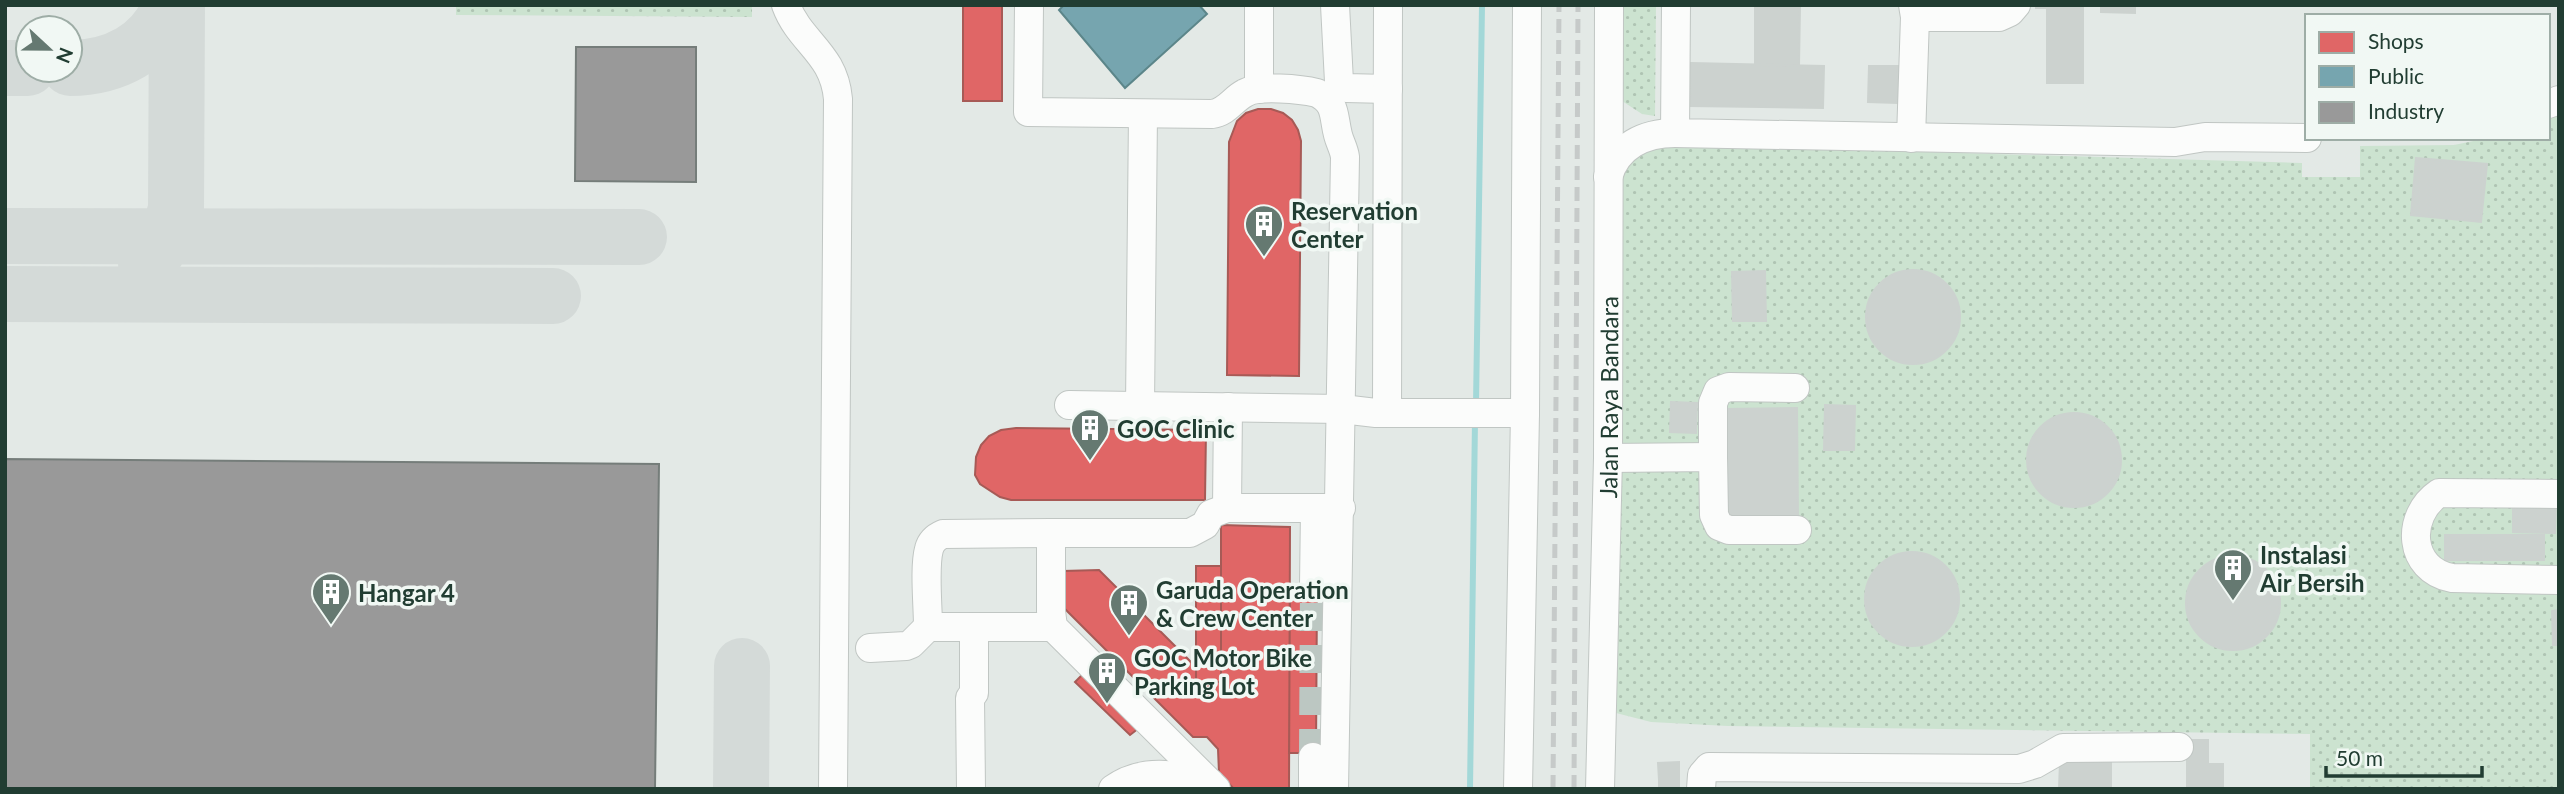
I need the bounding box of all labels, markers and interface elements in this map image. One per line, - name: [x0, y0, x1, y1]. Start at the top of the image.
- north arrow: [14, 14, 84, 84]
- legend: [2305, 14, 2550, 140]
- text: Shops: [2368, 28, 2424, 53]
- text: N: [52, 44, 79, 67]
- text: Public: [2368, 63, 2424, 88]
- text: Industry: [2368, 98, 2444, 123]
- place label: Reservation Center: [1291, 196, 1418, 253]
- building icon: Reservation Center: [1243, 203, 1285, 258]
- street label: Jalan Raya Bandara: [1593, 296, 1623, 498]
- building icon: GOC Clinic: [1069, 407, 1111, 462]
- place label: GOC Clinic: [1117, 414, 1235, 443]
- place label: Instalasi Air Bersih: [2259, 540, 2365, 597]
- building icon: Instalasi Air Bersih: [2212, 547, 2254, 602]
- building icon: Hangar 4: [310, 571, 352, 626]
- place label: Garuda Operation & Crew Center: [1156, 575, 1349, 632]
- place label: Hangar 4: [358, 578, 455, 607]
- building icon: Garuda Operation & Crew Center: [1108, 582, 1150, 637]
- place label: GOC Motor Bike Parking Lot: [1134, 643, 1312, 700]
- building icon: GOC Motor Bike Parking Lot: [1086, 650, 1128, 705]
- scale bar: [2326, 734, 2482, 778]
- text: 50 m: [2336, 745, 2383, 770]

